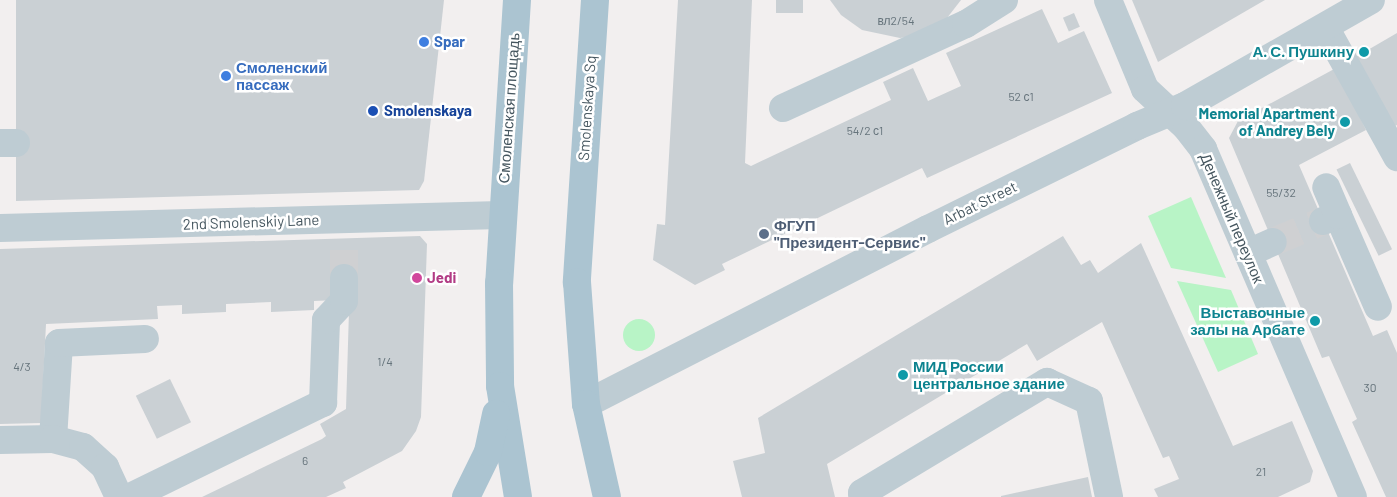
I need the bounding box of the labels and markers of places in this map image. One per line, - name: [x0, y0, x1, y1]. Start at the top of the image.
- place label: Spar: [434, 33, 465, 51]
- marker: Spar: [418, 36, 430, 48]
- place label: А. С. Пушкину: [1252, 43, 1354, 61]
- marker: А. С. Пушкину: [1358, 46, 1370, 58]
- place label: Смоленский пассаж: [236, 58, 328, 93]
- marker: Смоленский пассаж: [220, 70, 232, 82]
- place label: Smolenskaya: [384, 102, 472, 120]
- marker: Smolenskaya: [366, 104, 380, 118]
- place label: Memorial Apartment of Andrey Bely: [1198, 104, 1335, 139]
- marker: Memorial Apartment of Andrey Bely: [1339, 116, 1351, 128]
- place label: ФГУП "Президент-Сервис": [774, 216, 925, 251]
- marker: ФГУП "Президент-Сервис": [758, 228, 770, 240]
- place label: Jedi: [427, 269, 456, 287]
- marker: Jedi: [411, 272, 423, 284]
- place label: Выставочные залы на Арбате: [1190, 303, 1305, 338]
- marker: Выставочные залы на Арбате: [1309, 315, 1321, 327]
- place label: МИД России центральное здание: [913, 357, 1065, 392]
- marker: МИД России центральное здание: [897, 369, 909, 381]

